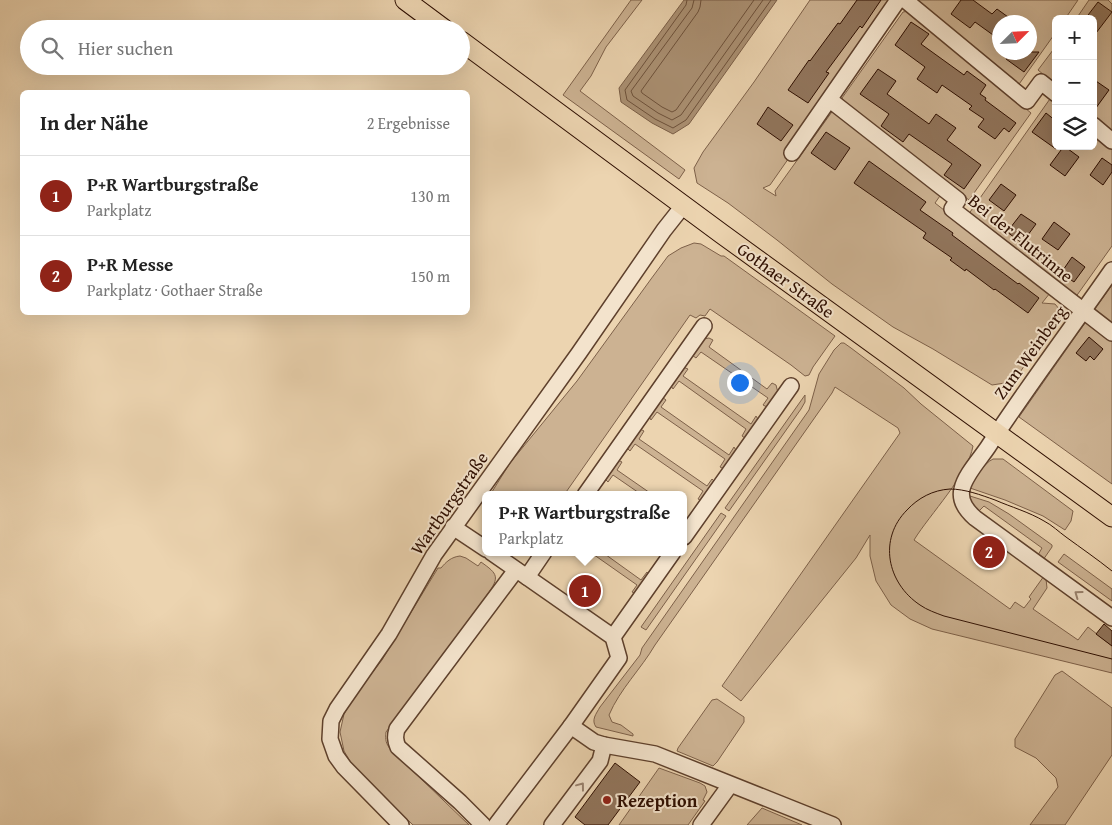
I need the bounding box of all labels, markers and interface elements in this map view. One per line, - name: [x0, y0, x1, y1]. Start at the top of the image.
- north arrow: [992, 15, 1037, 60]
- map controls: [1052, 15, 1097, 150]
- button: +: [1052, 15, 1097, 60]
- search box: [20, 20, 470, 75]
- icon: search: [38, 34, 66, 62]
- text: Hier suchen: [78, 34, 173, 62]
- button: −: [1052, 60, 1097, 105]
- button: layers: [1052, 105, 1097, 150]
- text: In der Nähe: [40, 107, 148, 138]
- text: 2 Ergebnisse: [367, 111, 450, 135]
- text: P+R Wartburgstraße: [87, 170, 259, 198]
- text: 1: [52, 184, 60, 208]
- text: 130 m: [410, 184, 450, 208]
- street label: Bei der Flutrinne: [963, 187, 1079, 289]
- text: Parkplatz: [87, 198, 151, 222]
- street label: Gothaer Straße: [732, 235, 840, 325]
- text: P+R Messe: [87, 250, 173, 278]
- text: 2: [52, 264, 60, 288]
- text: 150 m: [410, 264, 450, 288]
- text: Parkplatz · Gothaer Straße: [87, 278, 263, 302]
- street label: Zum Weinberg: [987, 299, 1073, 405]
- your location: [727, 370, 753, 396]
- street label: Wartburgstraße: [403, 446, 495, 560]
- popup: [482, 491, 687, 556]
- text: P+R Wartburgstraße: [499, 498, 670, 526]
- text: Parkplatz: [499, 526, 563, 550]
- pin: 2: [973, 533, 1005, 571]
- pin: 1: [569, 572, 601, 610]
- one-way arrow: [1075, 590, 1084, 600]
- one-way arrow: [575, 782, 584, 792]
- place label: Rezeption: [617, 787, 698, 814]
- marker: Rezeption: [601, 794, 613, 806]

